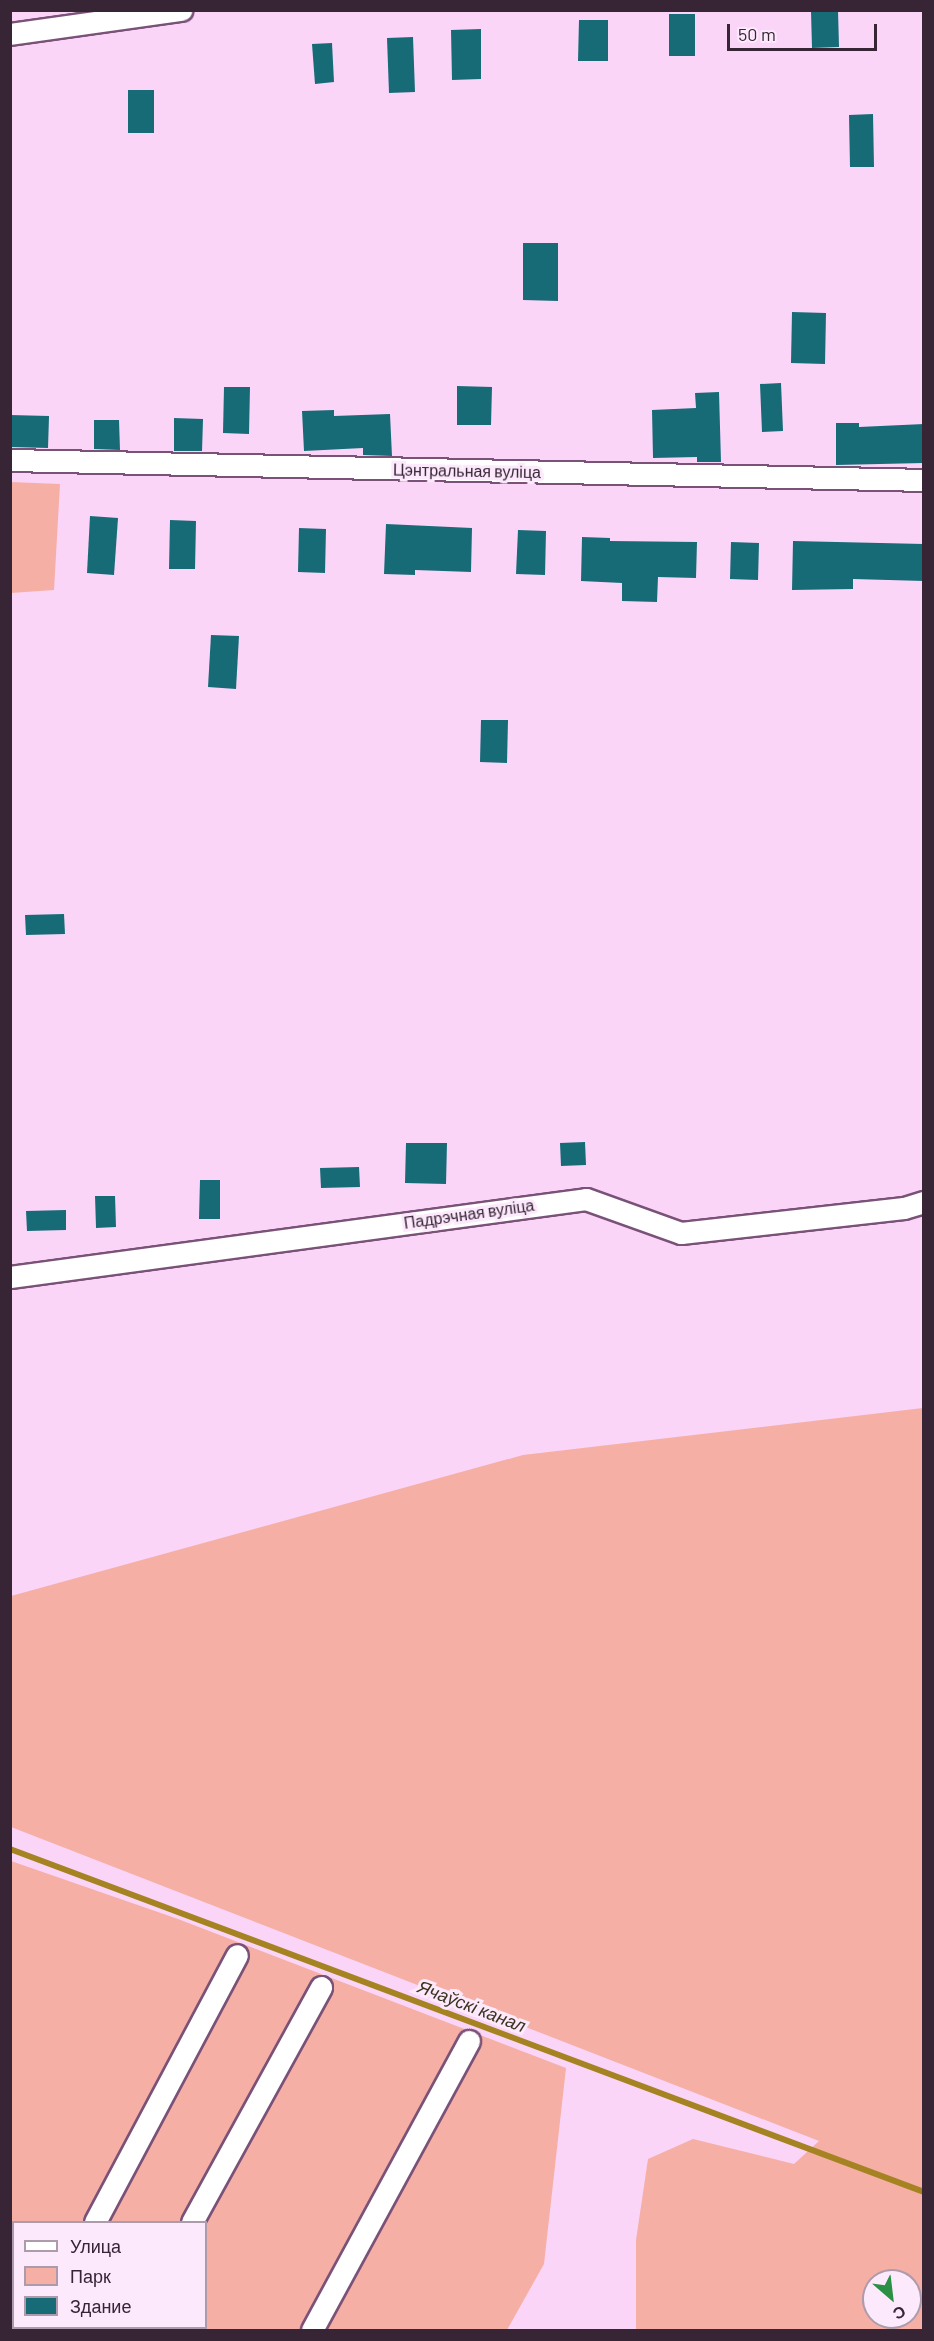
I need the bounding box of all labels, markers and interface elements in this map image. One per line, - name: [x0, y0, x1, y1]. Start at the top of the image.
- scale bar: [730, 12, 880, 50]
- text: 50 m: [738, 23, 776, 45]
- street label: Цэнтральная вуліца: [393, 460, 541, 482]
- street label: Падрэчная вуліца: [403, 1195, 535, 1233]
- water label: Ячаўскі канал: [415, 1975, 529, 2037]
- legend: [12, 2221, 207, 2329]
- text: Улица: [70, 2235, 121, 2257]
- text: Парк: [70, 2265, 111, 2287]
- north arrow: [862, 2269, 922, 2329]
- text: Здание: [70, 2295, 131, 2317]
- text: С: [890, 2302, 909, 2325]

